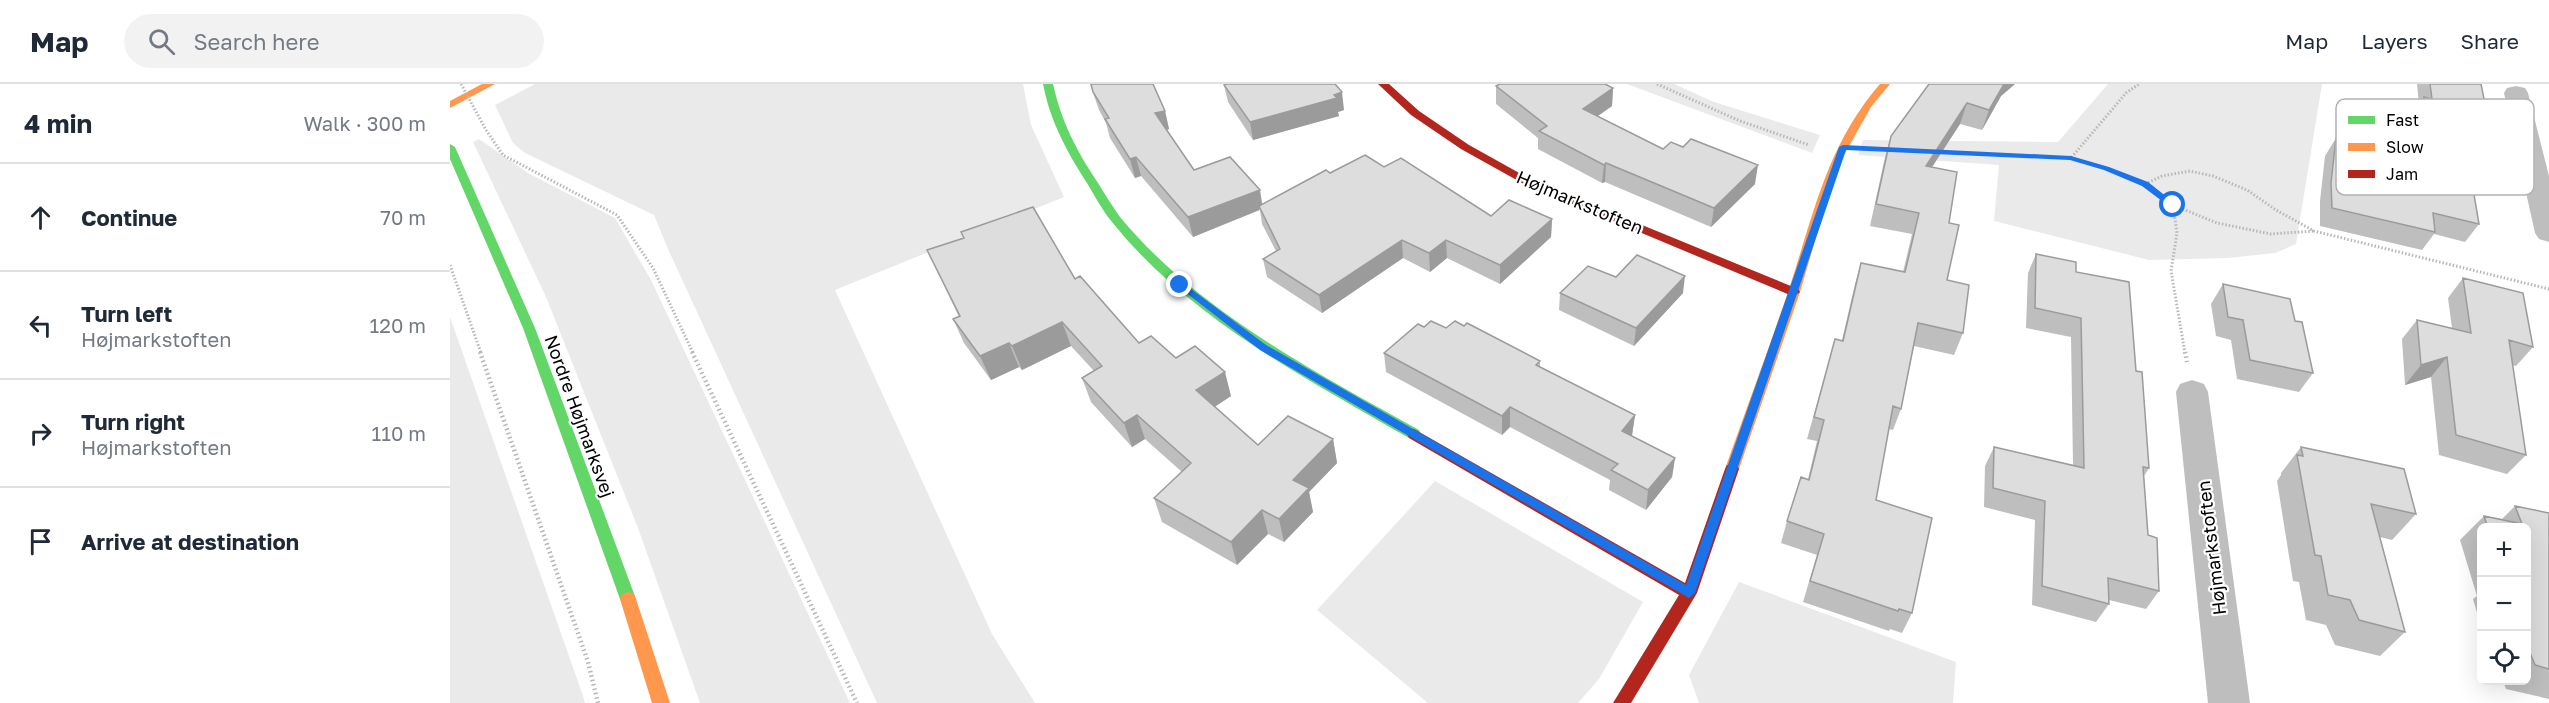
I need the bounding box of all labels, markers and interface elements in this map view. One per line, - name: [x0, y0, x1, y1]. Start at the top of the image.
- search box: [124, 14, 544, 68]
- text: Map: [30, 25, 88, 58]
- icon: search: [145, 25, 178, 58]
- text: Search here: [193, 28, 319, 55]
- text: Map: [2285, 28, 2328, 54]
- text: Layers: [2361, 28, 2428, 54]
- text: Share: [2461, 28, 2519, 54]
- legend: [2336, 99, 2534, 195]
- text: 4 min: [24, 108, 92, 139]
- text: Fast: [2386, 110, 2419, 130]
- text: Walk · 300 m: [303, 111, 426, 135]
- text: Slow: [2386, 137, 2424, 157]
- text: Jam: [2386, 164, 2418, 184]
- street label: Højmarkstoften: [1513, 165, 1647, 239]
- route start: [2159, 191, 2185, 217]
- icon: ahead: [24, 201, 57, 234]
- text: Continue: [81, 204, 177, 231]
- text: 70 m: [380, 205, 426, 229]
- route end: [1166, 271, 1192, 297]
- text: Turn left: [81, 300, 172, 327]
- icon: left: [24, 309, 57, 342]
- text: 120 m: [370, 313, 426, 337]
- text: Højmarkstoften: [81, 327, 231, 351]
- street label: Nordre Højmarksvej: [540, 332, 620, 500]
- text: Turn right: [81, 408, 185, 435]
- icon: right: [24, 417, 57, 450]
- text: 110 m: [372, 421, 426, 445]
- text: Højmarkstoften: [81, 435, 231, 459]
- street label: Højmarkstoften: [2192, 479, 2230, 617]
- map controls: [2477, 523, 2531, 685]
- button: +: [2477, 523, 2531, 577]
- icon: arrive: [24, 525, 57, 558]
- text: Arrive at destination: [81, 528, 299, 555]
- button: −: [2477, 577, 2531, 631]
- button: locate: [2477, 631, 2531, 685]

